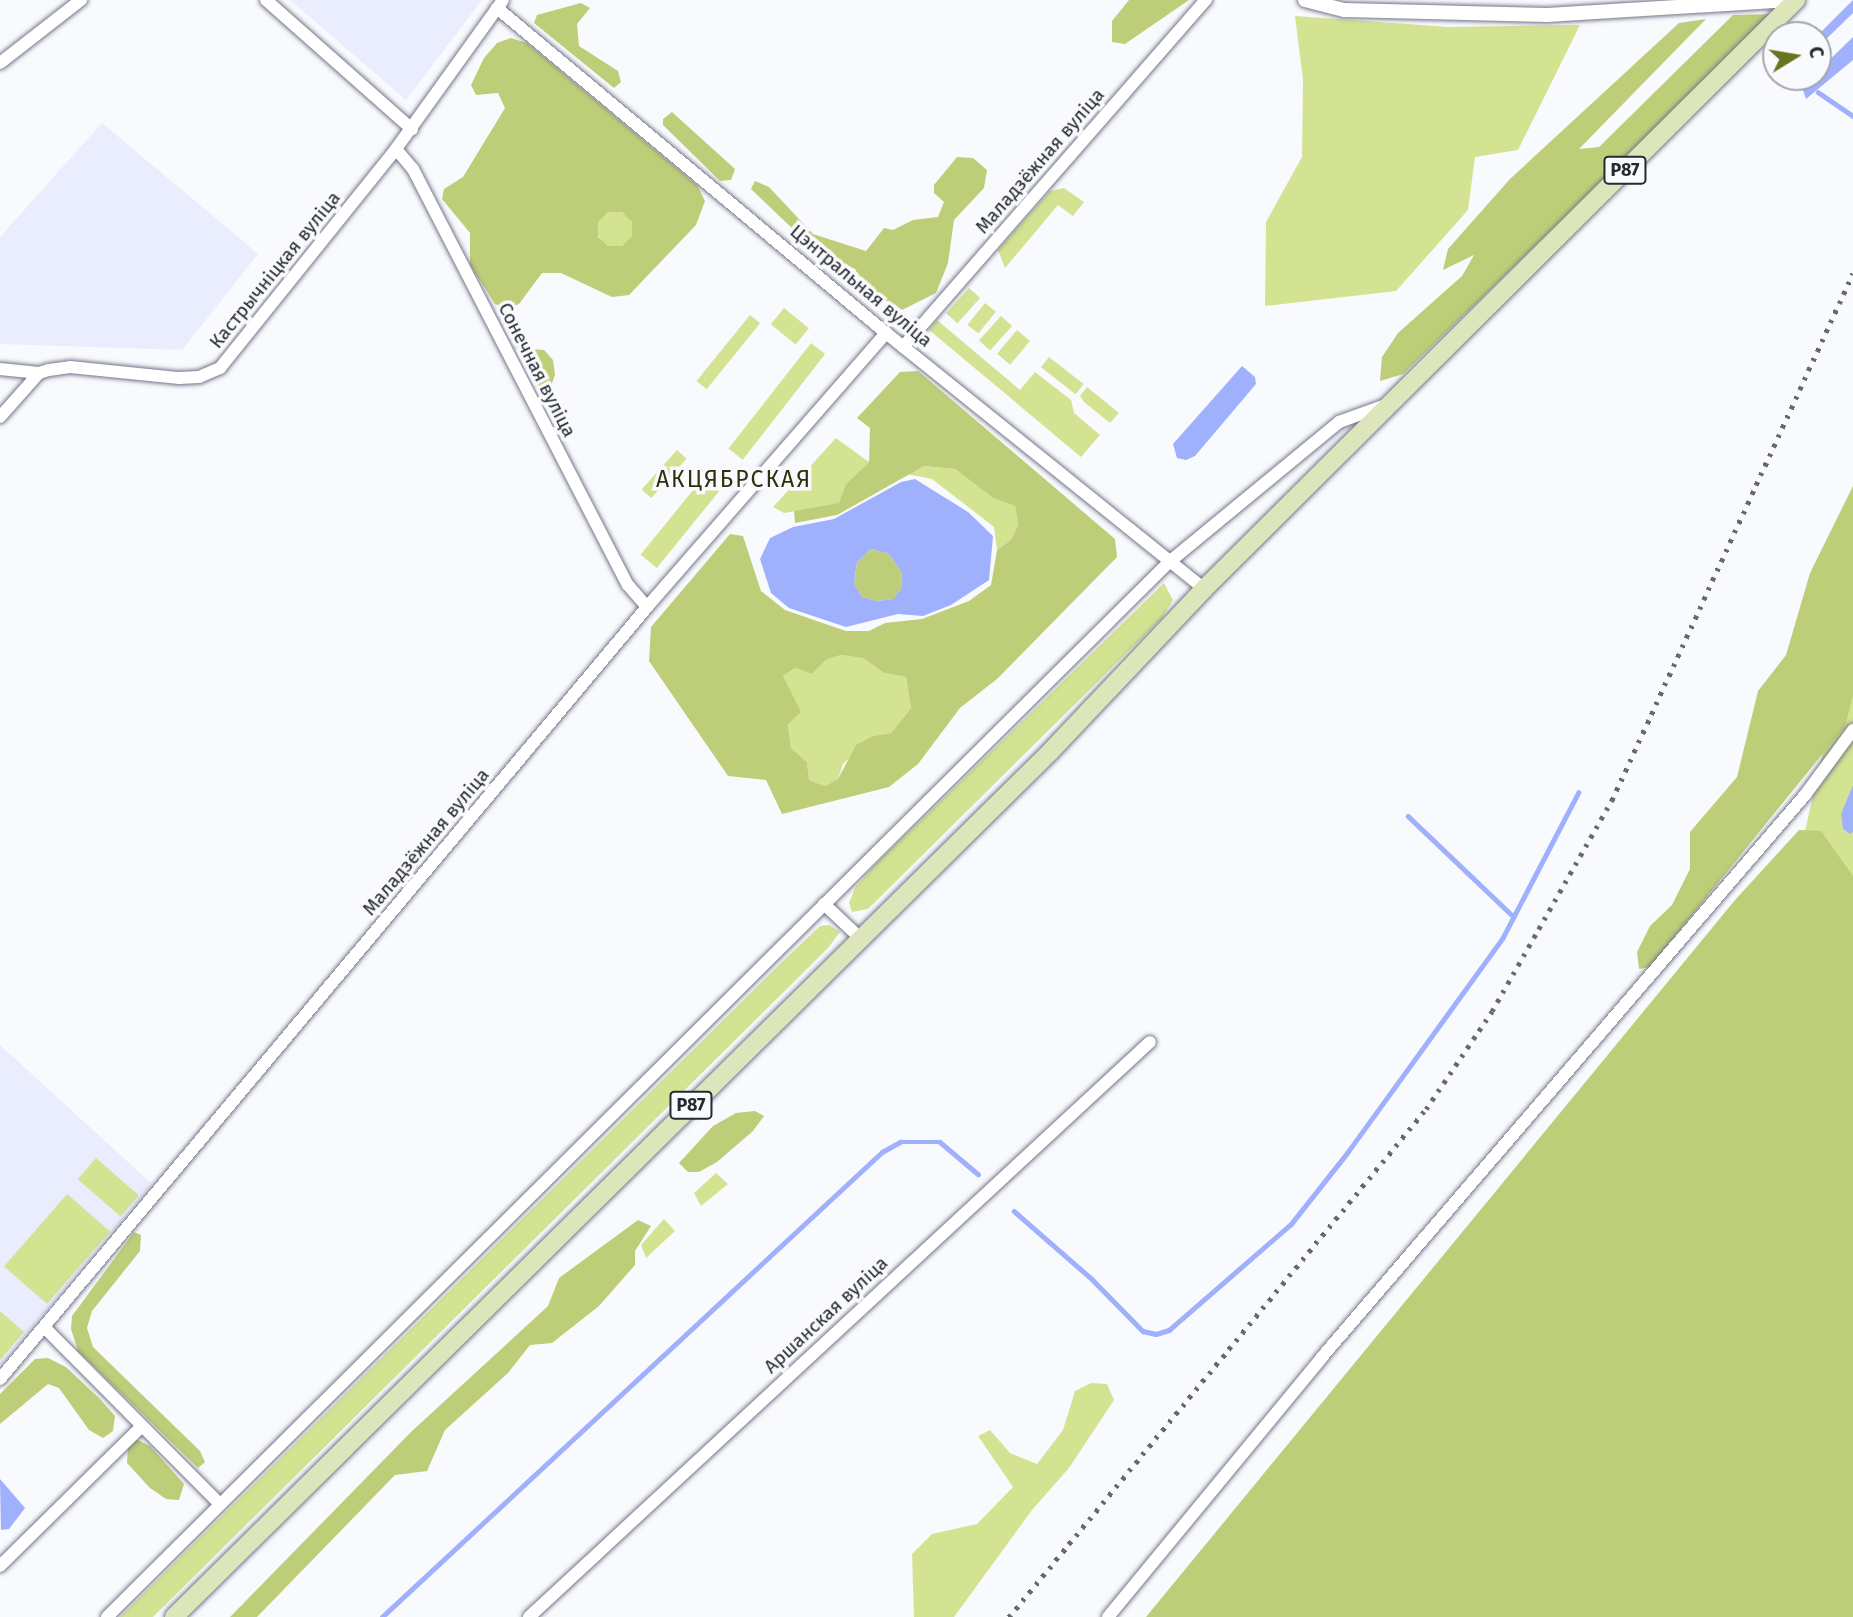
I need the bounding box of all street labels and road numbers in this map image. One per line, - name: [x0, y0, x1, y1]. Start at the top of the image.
- street label: Маладзёжная вуліца: [971, 84, 1109, 238]
- road number: Р87: [1602, 155, 1648, 184]
- street label: Кастрычніцкая вуліца: [205, 187, 345, 353]
- street label: Цэнтральная вуліца: [785, 220, 937, 352]
- street label: Сонечная вуліца: [493, 299, 581, 441]
- street label: Маладзёжная вуліца: [358, 764, 494, 920]
- road number: Р87: [668, 1090, 714, 1120]
- street label: Аршанская вуліца: [759, 1252, 893, 1378]

